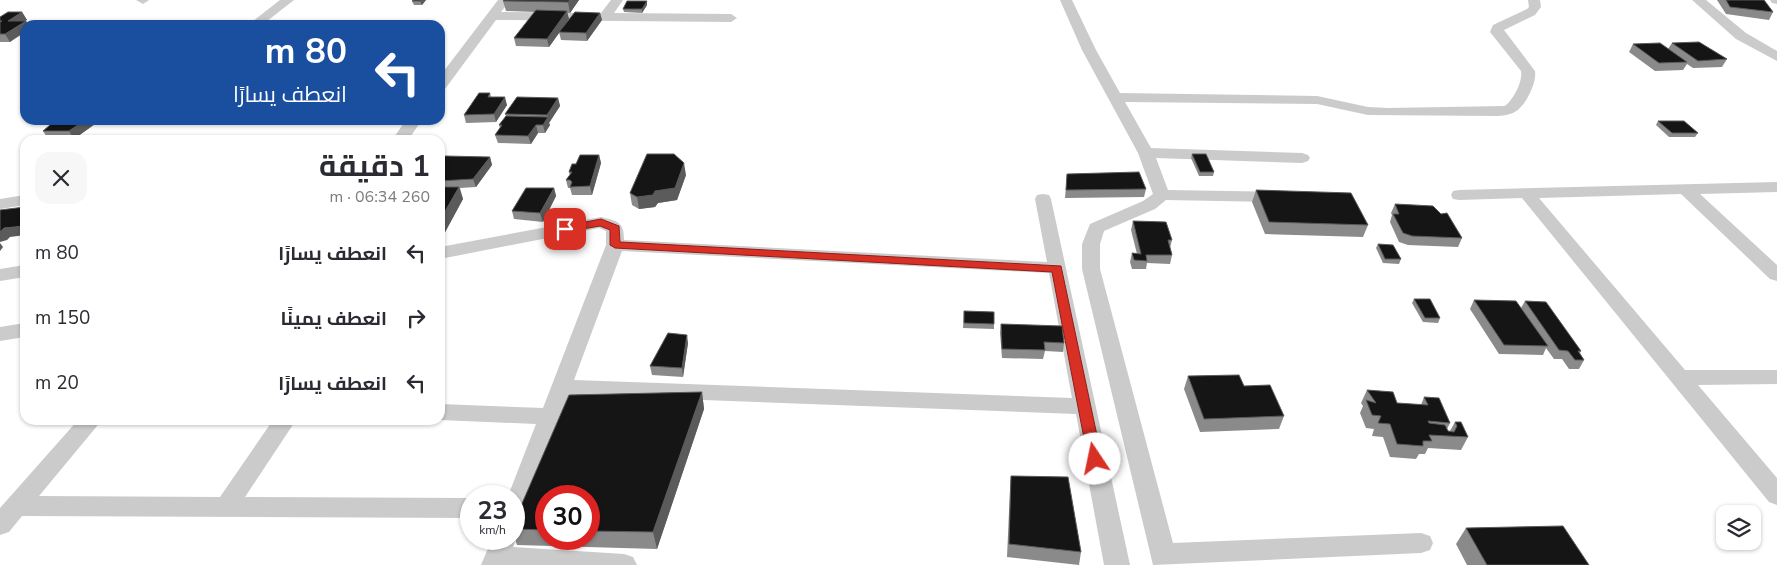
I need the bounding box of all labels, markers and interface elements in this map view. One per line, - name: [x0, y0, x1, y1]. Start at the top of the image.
- text: 80 m: [265, 28, 347, 75]
- icon: left: [365, 40, 430, 105]
- text: انعطف يسارًا: [233, 80, 347, 110]
- text: 1 دقيقة: [319, 146, 430, 187]
- button: close: [35, 152, 87, 204]
- text: 260 m · 06:34: [329, 186, 430, 208]
- pin: [544, 208, 586, 250]
- icon: arrive: [551, 215, 579, 243]
- icon: left: [402, 239, 430, 267]
- text: 80 m: [35, 240, 79, 266]
- text: انعطف يسارًا: [278, 241, 387, 267]
- icon: right: [402, 304, 430, 332]
- text: 150 m: [35, 305, 90, 331]
- text: انعطف يمينًا: [281, 306, 387, 332]
- icon: left: [402, 369, 430, 397]
- text: 20 m: [35, 370, 79, 396]
- text: انعطف يسارًا: [278, 371, 387, 397]
- position arrow: [1068, 432, 1120, 484]
- speed limit sign: 30: [535, 485, 600, 550]
- text: 23: [477, 494, 508, 528]
- map controls: [1716, 505, 1761, 550]
- button: layers: [1716, 505, 1761, 550]
- text: km/h: [479, 522, 506, 538]

